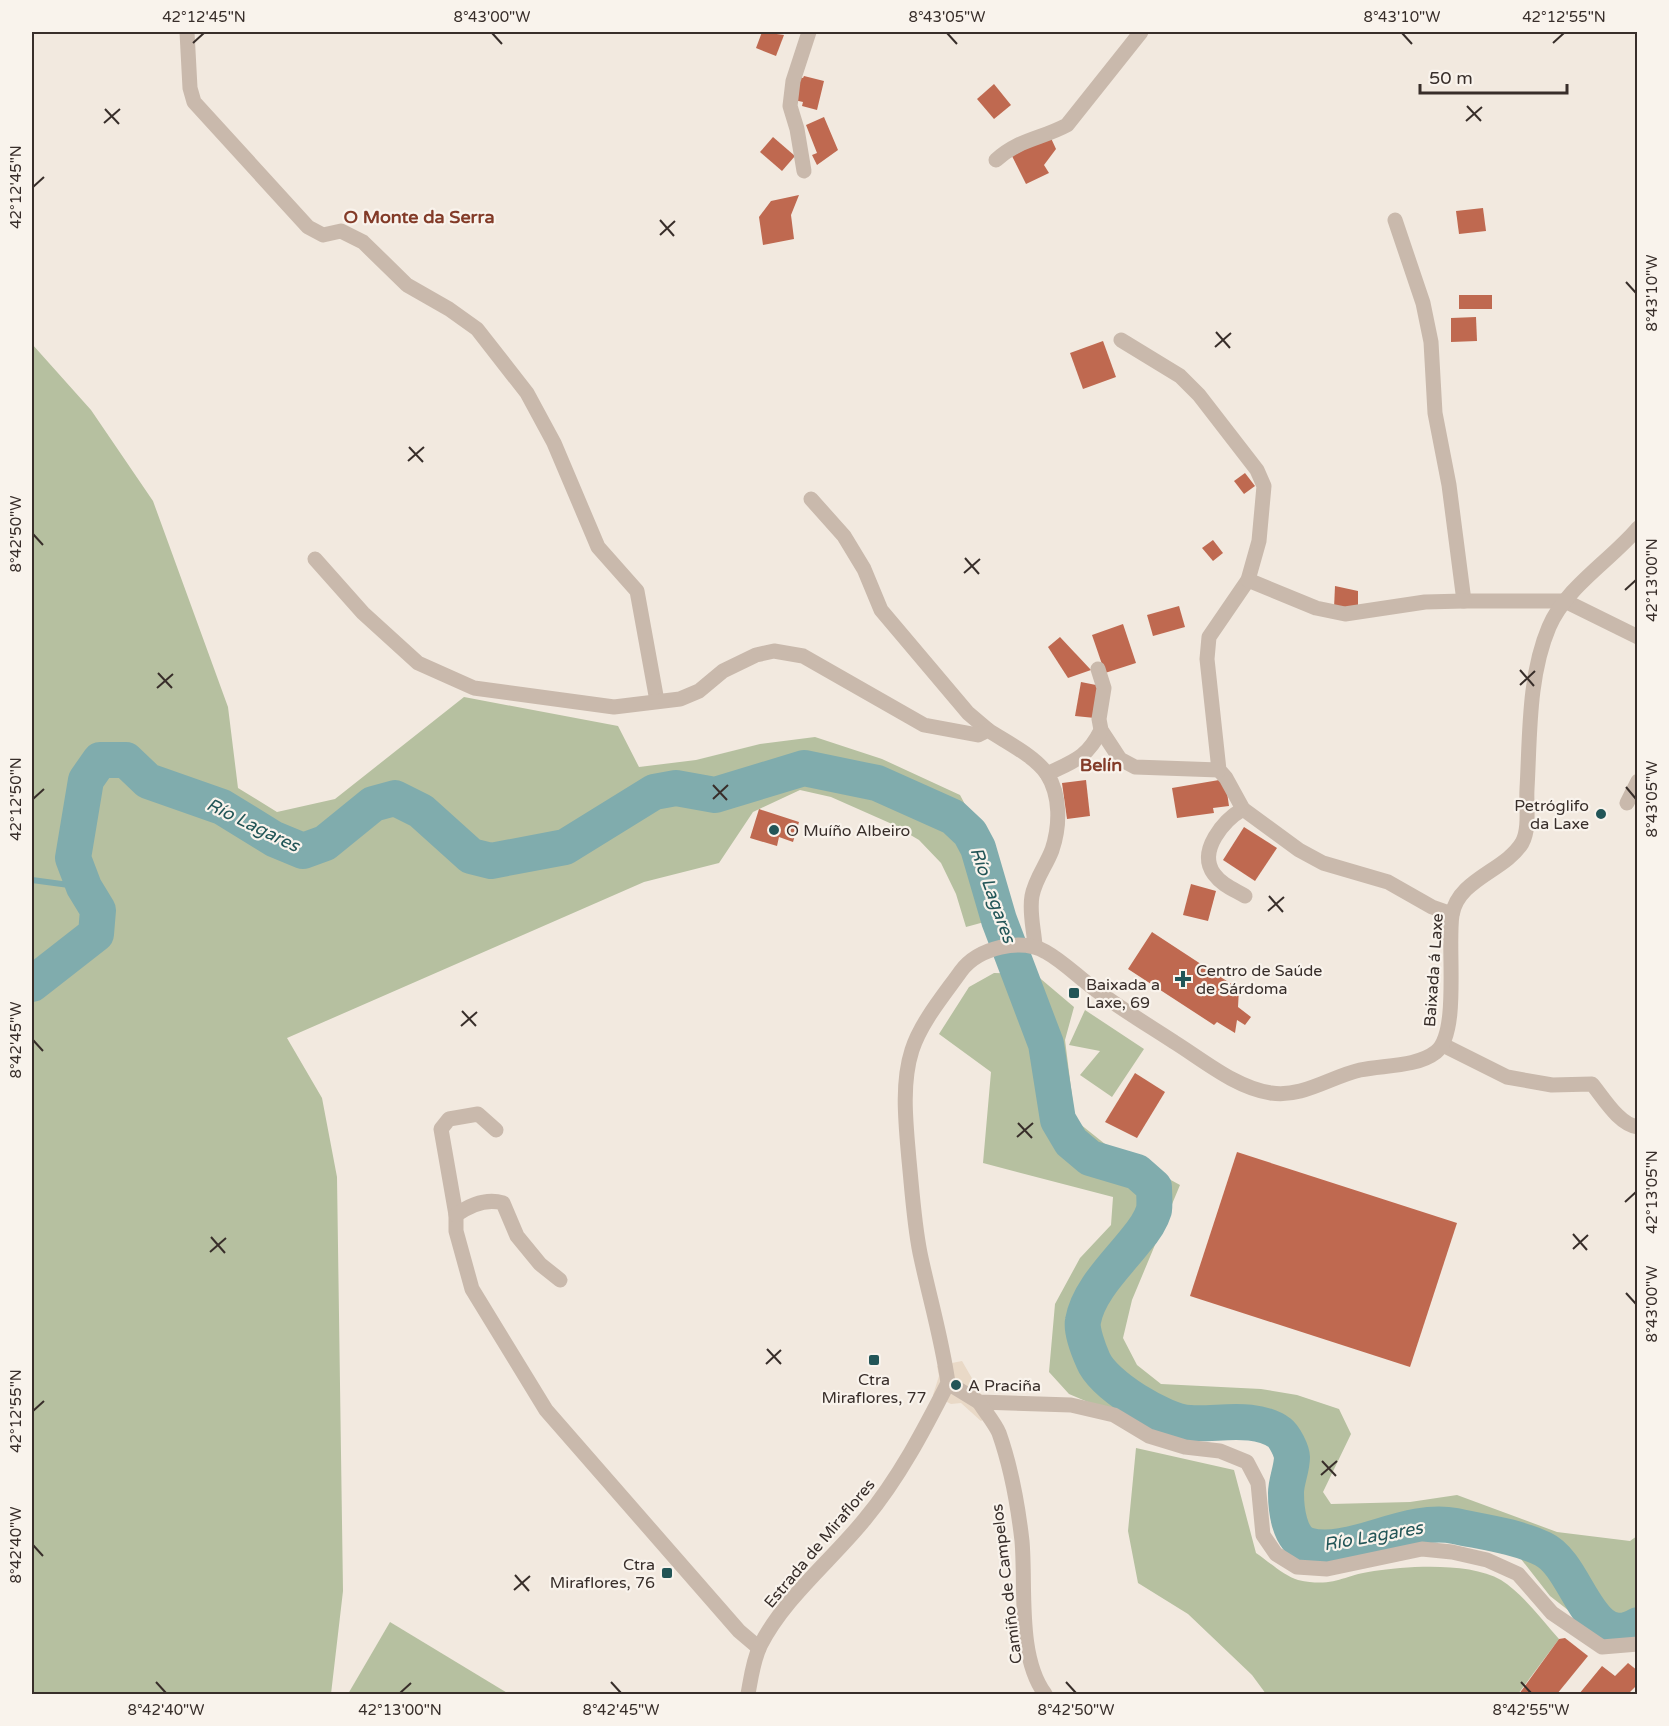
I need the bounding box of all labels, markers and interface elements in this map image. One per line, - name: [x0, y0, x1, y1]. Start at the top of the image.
- text: 42°12'45"N: [162, 8, 246, 26]
- text: 8°43'00"W: [454, 8, 530, 26]
- text: 8°43'05"W: [909, 8, 985, 26]
- text: 8°43'10"W: [1364, 8, 1440, 26]
- text: 42°12'55"N: [1522, 8, 1606, 26]
- scale bar: [1420, 57, 1567, 95]
- text: 50 m: [1429, 67, 1473, 89]
- text: 42°12'45"N: [7, 145, 25, 229]
- district label: O Monte da Serra: [343, 206, 495, 228]
- text: 8°43'10"W: [1643, 255, 1661, 331]
- text: 8°42'50"W: [7, 496, 25, 572]
- text: 42°13'00"N: [1643, 538, 1661, 622]
- district label: Belín: [1080, 754, 1122, 776]
- text: 42°12'50"N: [7, 757, 25, 841]
- text: 8°43'05"W: [1643, 761, 1661, 837]
- water label: Río Lagares: [203, 793, 304, 857]
- place label: Petróglifo da Laxe: [1514, 796, 1589, 834]
- marker: Petróglifo da Laxe: [1594, 807, 1608, 821]
- place label: O Muíño Albeiro: [786, 821, 910, 841]
- marker: O Muíño Albeiro: [767, 823, 781, 837]
- water label: Río Lagares: [966, 844, 1021, 947]
- street label: Baixada á Laxe: [1420, 913, 1448, 1028]
- place label: Centro de Saúde de Sárdoma: [1196, 961, 1322, 999]
- marker: Centro de Saúde de Sárdoma: [1174, 970, 1192, 988]
- place label: Baixada a Laxe, 69: [1086, 975, 1160, 1013]
- marker: Baixada a Laxe, 69: [1067, 986, 1081, 1000]
- text: 8°42'45"W: [7, 1002, 25, 1078]
- text: 42°13'05"N: [1643, 1150, 1661, 1234]
- text: 8°43'00"W: [1643, 1266, 1661, 1342]
- marker: Ctra Miraflores, 77: [867, 1353, 881, 1367]
- text: 42°12'55"N: [7, 1369, 25, 1453]
- place label: Ctra Miraflores, 77: [821, 1370, 927, 1408]
- place label: A Praciña: [968, 1376, 1041, 1396]
- marker: A Praciña: [949, 1378, 963, 1392]
- street label: Estrada de Miraflores: [760, 1475, 880, 1612]
- street label: Camiño de Campelos: [987, 1503, 1027, 1665]
- text: 8°42'40"W: [7, 1507, 25, 1583]
- water label: Río Lagares: [1322, 1516, 1426, 1556]
- place label: Ctra Miraflores, 76: [550, 1555, 655, 1593]
- marker: Ctra Miraflores, 76: [660, 1566, 674, 1580]
- text: 8°42'40"W: [128, 1701, 204, 1719]
- text: 42°13'00"N: [358, 1701, 442, 1719]
- text: 8°42'45"W: [583, 1701, 659, 1719]
- text: 8°42'50"W: [1038, 1701, 1114, 1719]
- text: 8°42'55"W: [1493, 1701, 1569, 1719]

